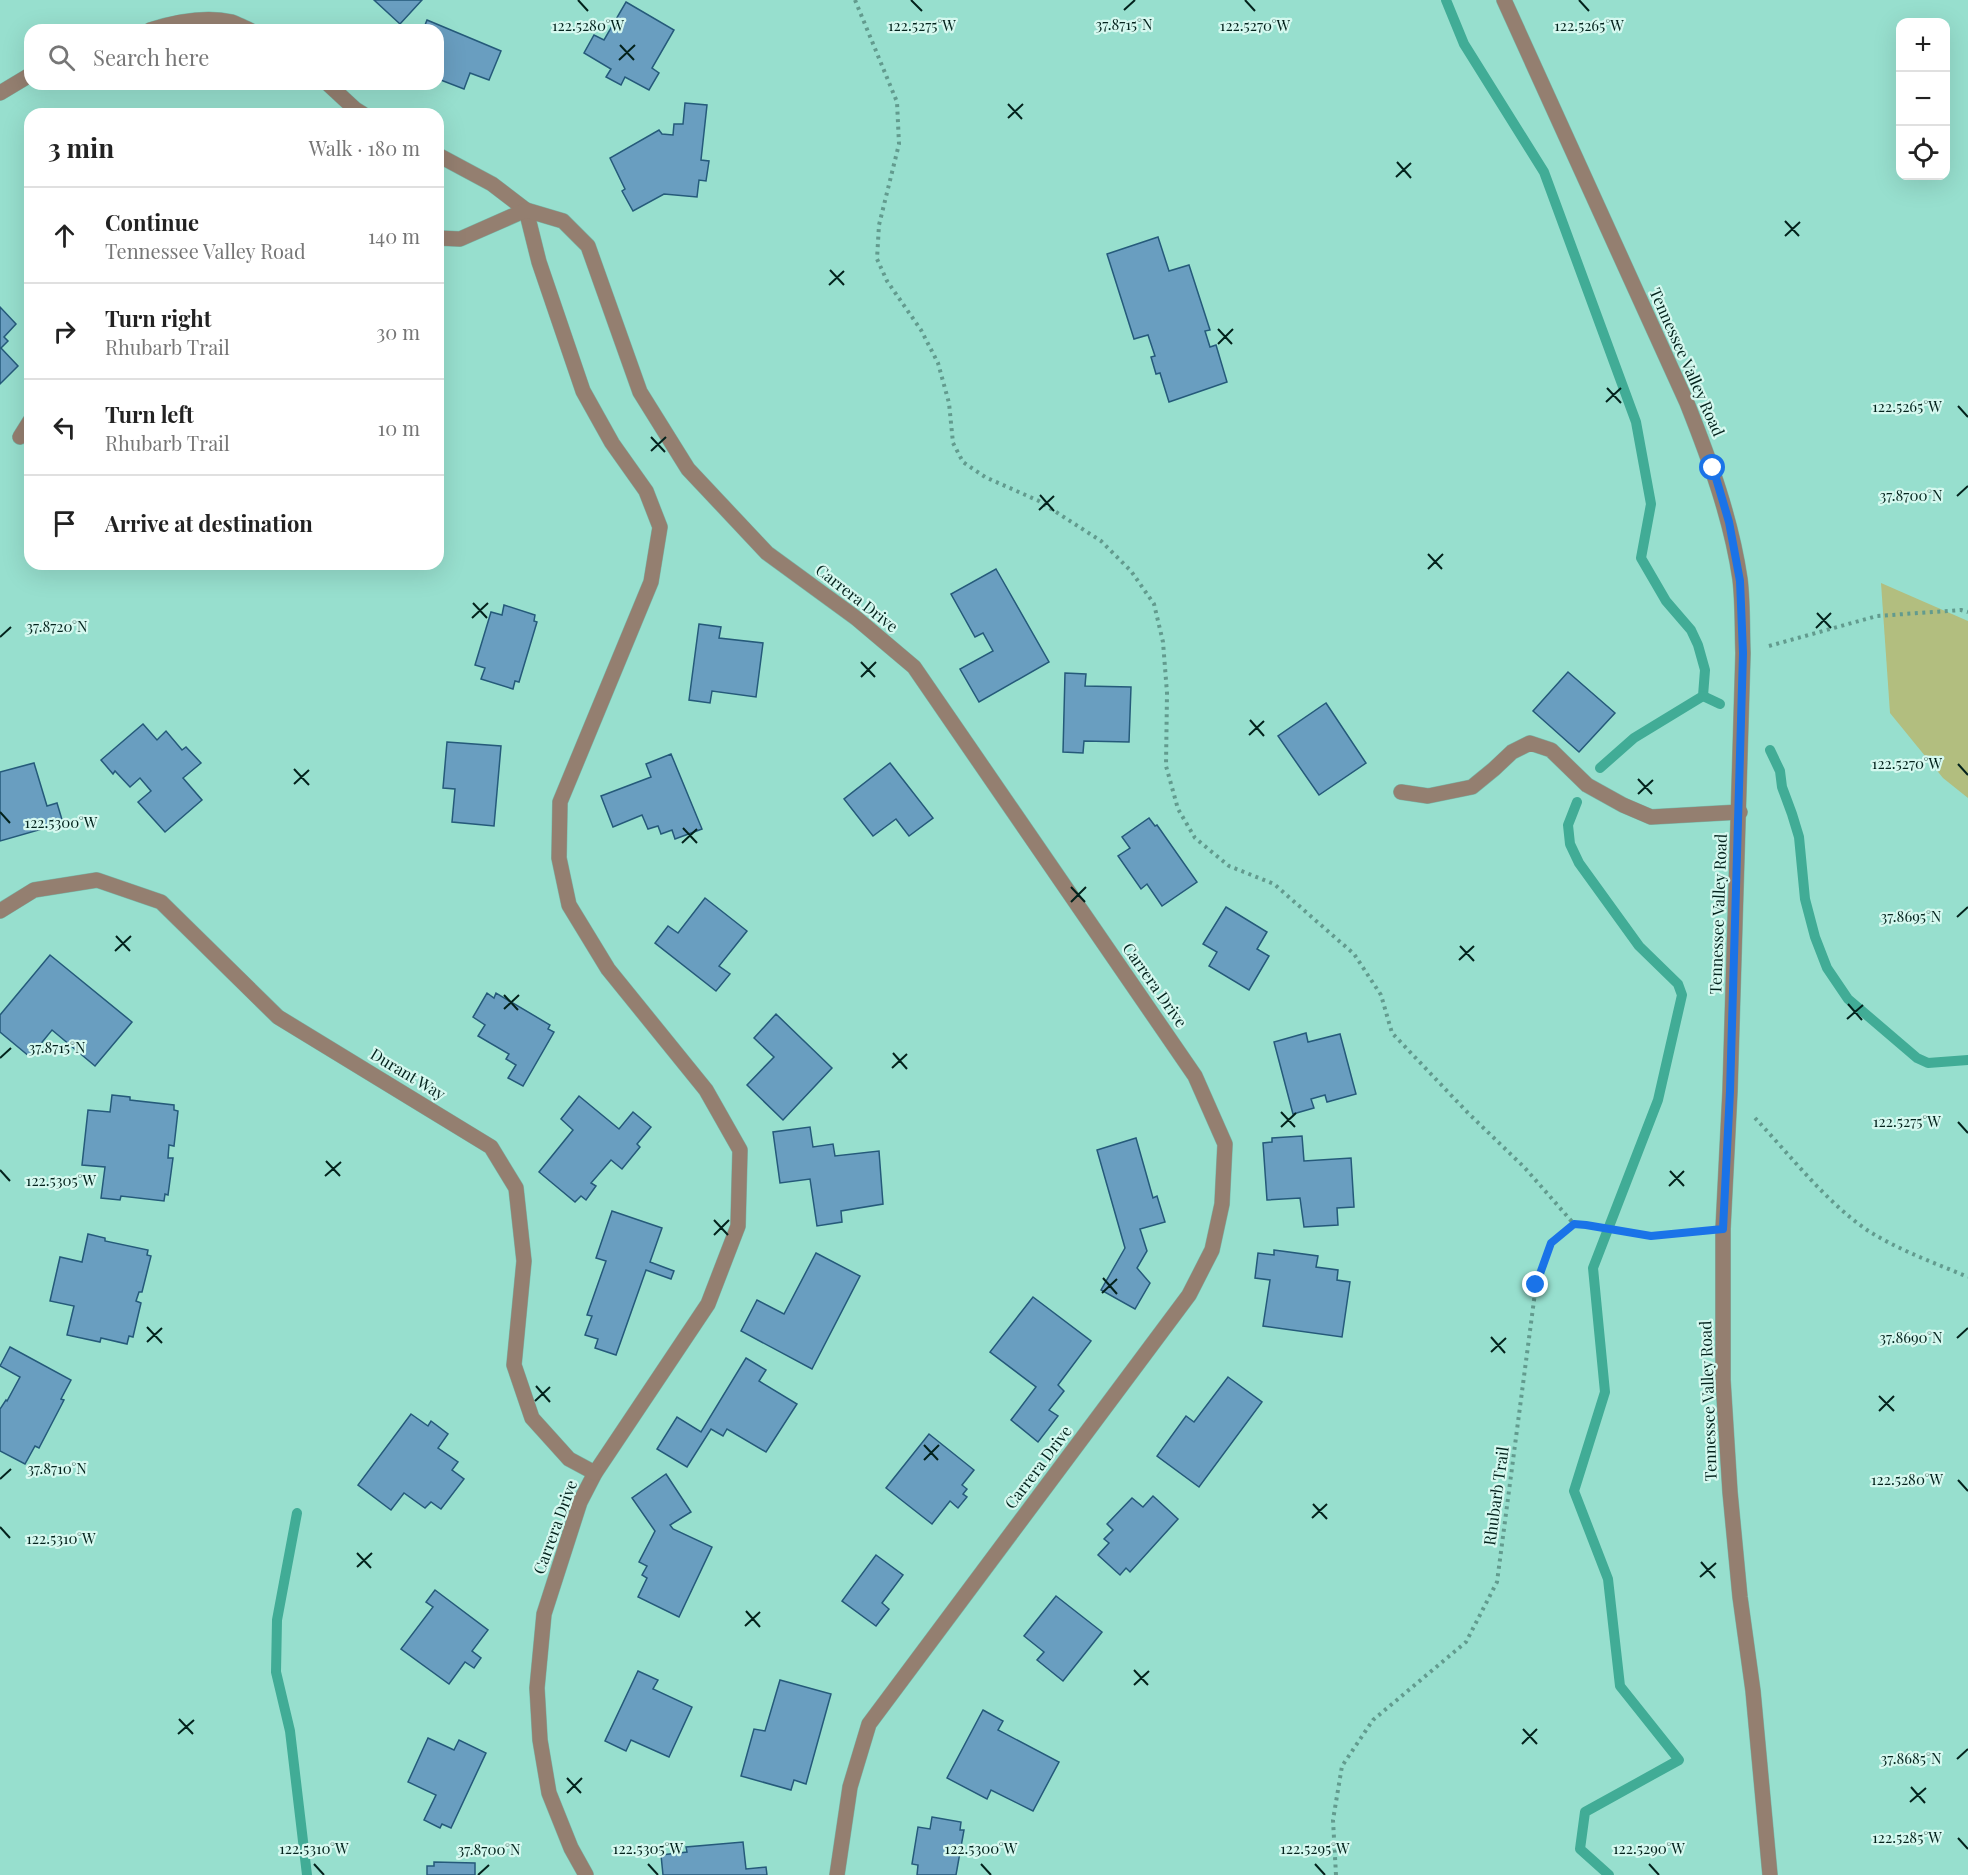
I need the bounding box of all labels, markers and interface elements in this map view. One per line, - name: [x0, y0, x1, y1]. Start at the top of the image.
- text: 37.8715°N: [1095, 14, 1153, 34]
- text: 122.5280°W: [552, 15, 624, 35]
- text: 122.5275°W: [888, 15, 956, 35]
- text: 122.5270°W: [1220, 15, 1291, 35]
- text: 122.5265°W: [1554, 15, 1624, 35]
- map controls: [1896, 18, 1950, 180]
- button: +: [1896, 18, 1950, 72]
- search box: [24, 24, 444, 90]
- icon: search: [45, 41, 78, 74]
- text: Search here: [93, 42, 209, 72]
- button: −: [1896, 72, 1950, 126]
- button: locate: [1896, 126, 1950, 180]
- text: 3 min: [48, 130, 114, 165]
- text: Walk · 180 m: [309, 134, 420, 161]
- text: Continue: [105, 207, 199, 237]
- icon: ahead: [48, 219, 81, 252]
- text: 140 m: [368, 222, 420, 249]
- text: Tennessee Valley Road: [105, 237, 306, 264]
- street label: Tennessee Valley Road: [1645, 284, 1730, 439]
- text: Turn right: [105, 303, 211, 333]
- icon: right: [48, 315, 81, 348]
- text: 30 m: [376, 318, 420, 345]
- text: Rhubarb Trail: [105, 333, 230, 360]
- text: 122.5265°W: [1872, 396, 1942, 416]
- text: Turn left: [105, 399, 194, 429]
- icon: left: [48, 411, 81, 444]
- text: 10 m: [378, 414, 420, 441]
- text: Rhubarb Trail: [105, 429, 230, 456]
- route start: [1699, 454, 1725, 480]
- text: 37.8700°N: [1879, 485, 1943, 505]
- icon: arrive: [48, 507, 81, 540]
- text: Arrive at destination: [105, 508, 313, 538]
- street label: Carrera Drive: [812, 559, 903, 636]
- text: 37.8720°N: [26, 616, 88, 636]
- text: 122.5270°W: [1872, 753, 1943, 773]
- text: 122.5300°W: [25, 812, 98, 832]
- street label: Tennessee Valley Road: [1704, 833, 1731, 995]
- text: 37.8695°N: [1881, 906, 1942, 926]
- street label: Carrera Drive: [1118, 938, 1192, 1031]
- text: 37.8715°N: [28, 1037, 86, 1057]
- street label: Durant Way: [367, 1043, 450, 1104]
- text: 122.5275°W: [1873, 1111, 1941, 1131]
- text: 122.5305°W: [26, 1170, 97, 1190]
- route end: [1522, 1271, 1548, 1297]
- street label: Tennessee Valley Road: [1694, 1320, 1721, 1482]
- text: 37.8690°N: [1879, 1327, 1943, 1347]
- street label: Carrera Drive: [999, 1421, 1076, 1513]
- street label: Rhubarb Trail: [1478, 1445, 1513, 1547]
- text: 37.8710°N: [27, 1458, 87, 1478]
- text: 122.5280°W: [1871, 1469, 1943, 1489]
- street label: Carrera Drive: [528, 1477, 581, 1577]
- text: 122.5310°W: [26, 1528, 96, 1548]
- text: 37.8685°N: [1880, 1748, 1942, 1768]
- text: 122.5285°W: [1872, 1827, 1942, 1847]
- text: 122.5310°W: [279, 1838, 349, 1858]
- text: 122.5305°W: [613, 1838, 684, 1858]
- text: 122.5300°W: [945, 1838, 1018, 1858]
- text: 122.5295°W: [1280, 1838, 1350, 1858]
- text: 122.5290°W: [1613, 1838, 1685, 1858]
- text: 37.8700°N: [457, 1839, 521, 1859]

